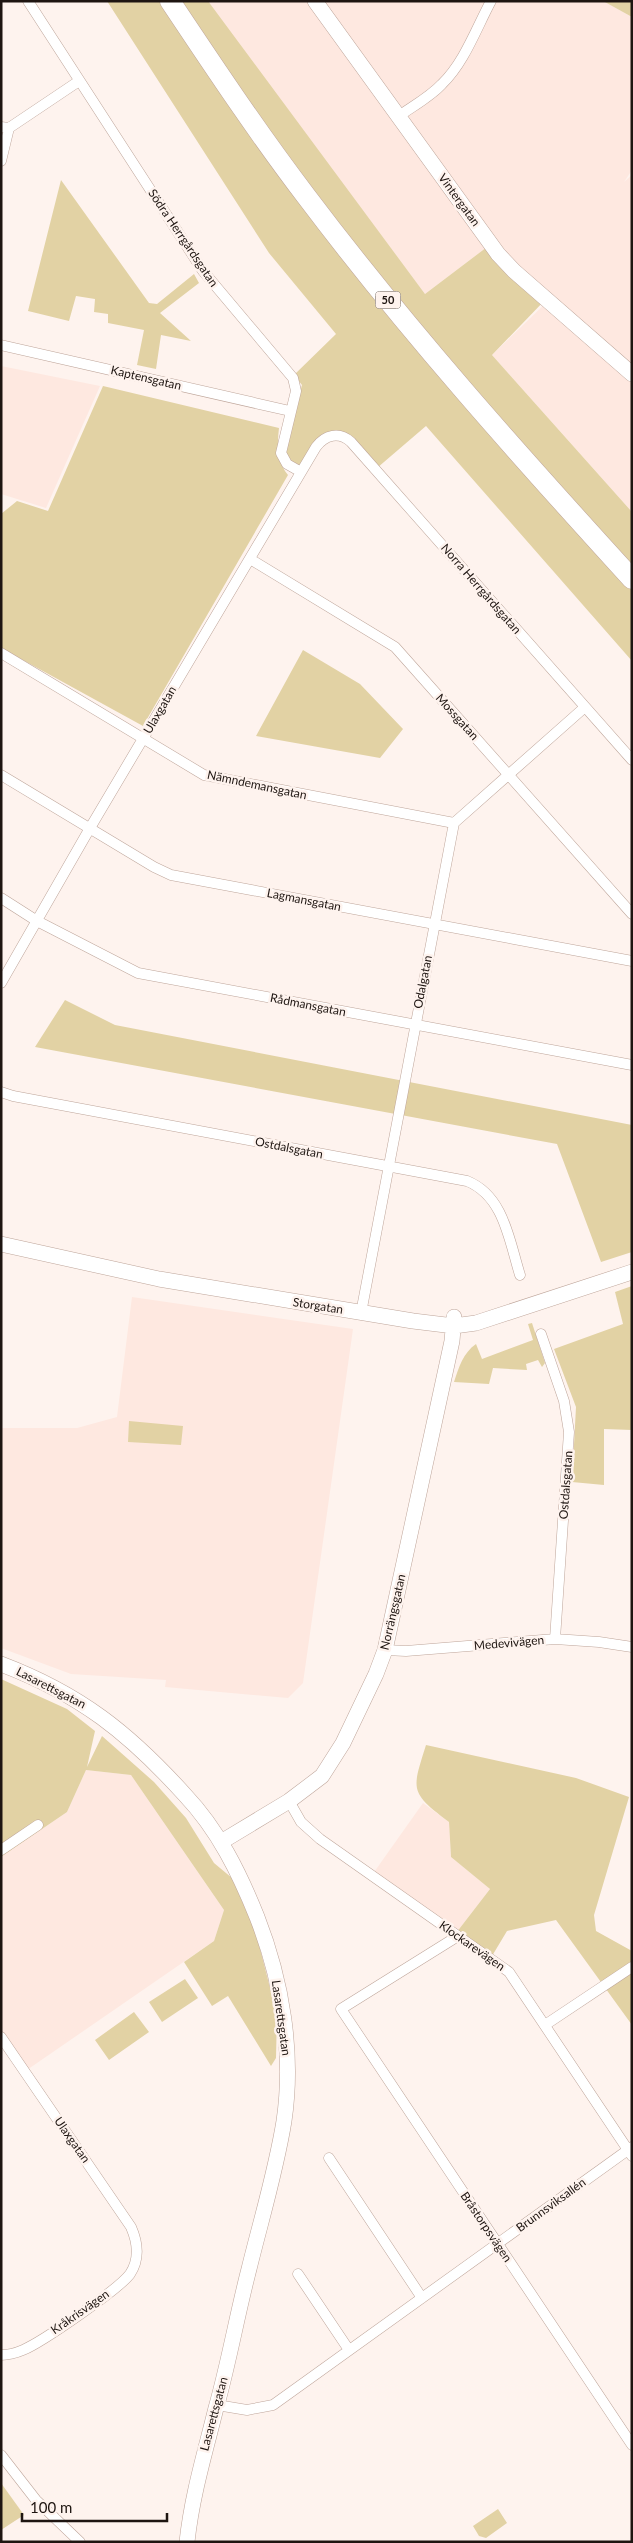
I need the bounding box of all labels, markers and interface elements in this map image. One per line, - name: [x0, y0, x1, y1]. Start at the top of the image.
- street label: Vintergatan: [435, 170, 484, 229]
- street label: Södra Herrgårdsgatan: [145, 186, 222, 289]
- road number: 50: [376, 292, 400, 308]
- street label: Kaptensgatan: [109, 362, 183, 393]
- street label: Norra Herrgårdsgatan: [438, 540, 525, 637]
- street label: Ulaxgatan: [140, 683, 179, 736]
- street label: Mossgatan: [433, 690, 482, 743]
- street label: Nämndemansgatan: [206, 767, 308, 802]
- street label: Lagmansgatan: [266, 885, 342, 914]
- street label: Odalgatan: [410, 954, 435, 1010]
- street label: Rådmansgatan: [269, 990, 347, 1019]
- street label: Ostdalsgatan: [254, 1134, 324, 1161]
- street label: Storgatan: [292, 1294, 344, 1317]
- street label: Ostdalsgatan: [556, 1450, 575, 1520]
- street label: Norrängsgatan: [376, 1572, 409, 1651]
- street label: Medevivägen: [473, 1632, 545, 1653]
- street label: Lasarettsgatan: [14, 1664, 89, 1712]
- street label: Klockarevägen: [436, 1917, 508, 1974]
- street label: Lasarettsgatan: [269, 1979, 294, 2057]
- street label: Ulaxgatan: [51, 2114, 94, 2166]
- street label: Brunnsviksallén: [513, 2174, 588, 2235]
- street label: Bråstorpsvägen: [457, 2189, 515, 2265]
- street label: Kråkrisvägen: [48, 2286, 112, 2337]
- street label: Lasarettsgatan: [196, 2375, 231, 2453]
- scale bar: [22, 2490, 168, 2522]
- text: 100 m: [30, 2498, 72, 2516]

